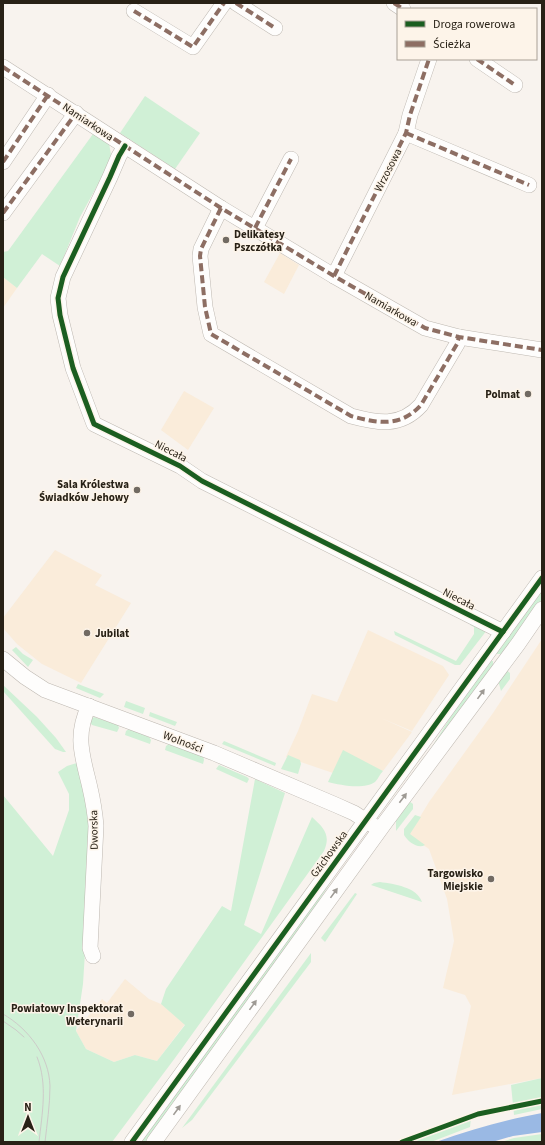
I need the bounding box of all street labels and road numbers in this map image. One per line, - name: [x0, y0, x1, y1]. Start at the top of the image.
- street label: Namiarkowa: [60, 99, 116, 145]
- street label: Wrzosowa: [371, 146, 405, 194]
- street label: Namiarkowa: [362, 288, 420, 330]
- street label: Niecała: [152, 436, 190, 466]
- street label: Niecała: [440, 584, 478, 614]
- street label: Wolności: [161, 728, 205, 756]
- street label: Dworska: [86, 810, 102, 850]
- street label: Gzichowska: [307, 828, 351, 880]

